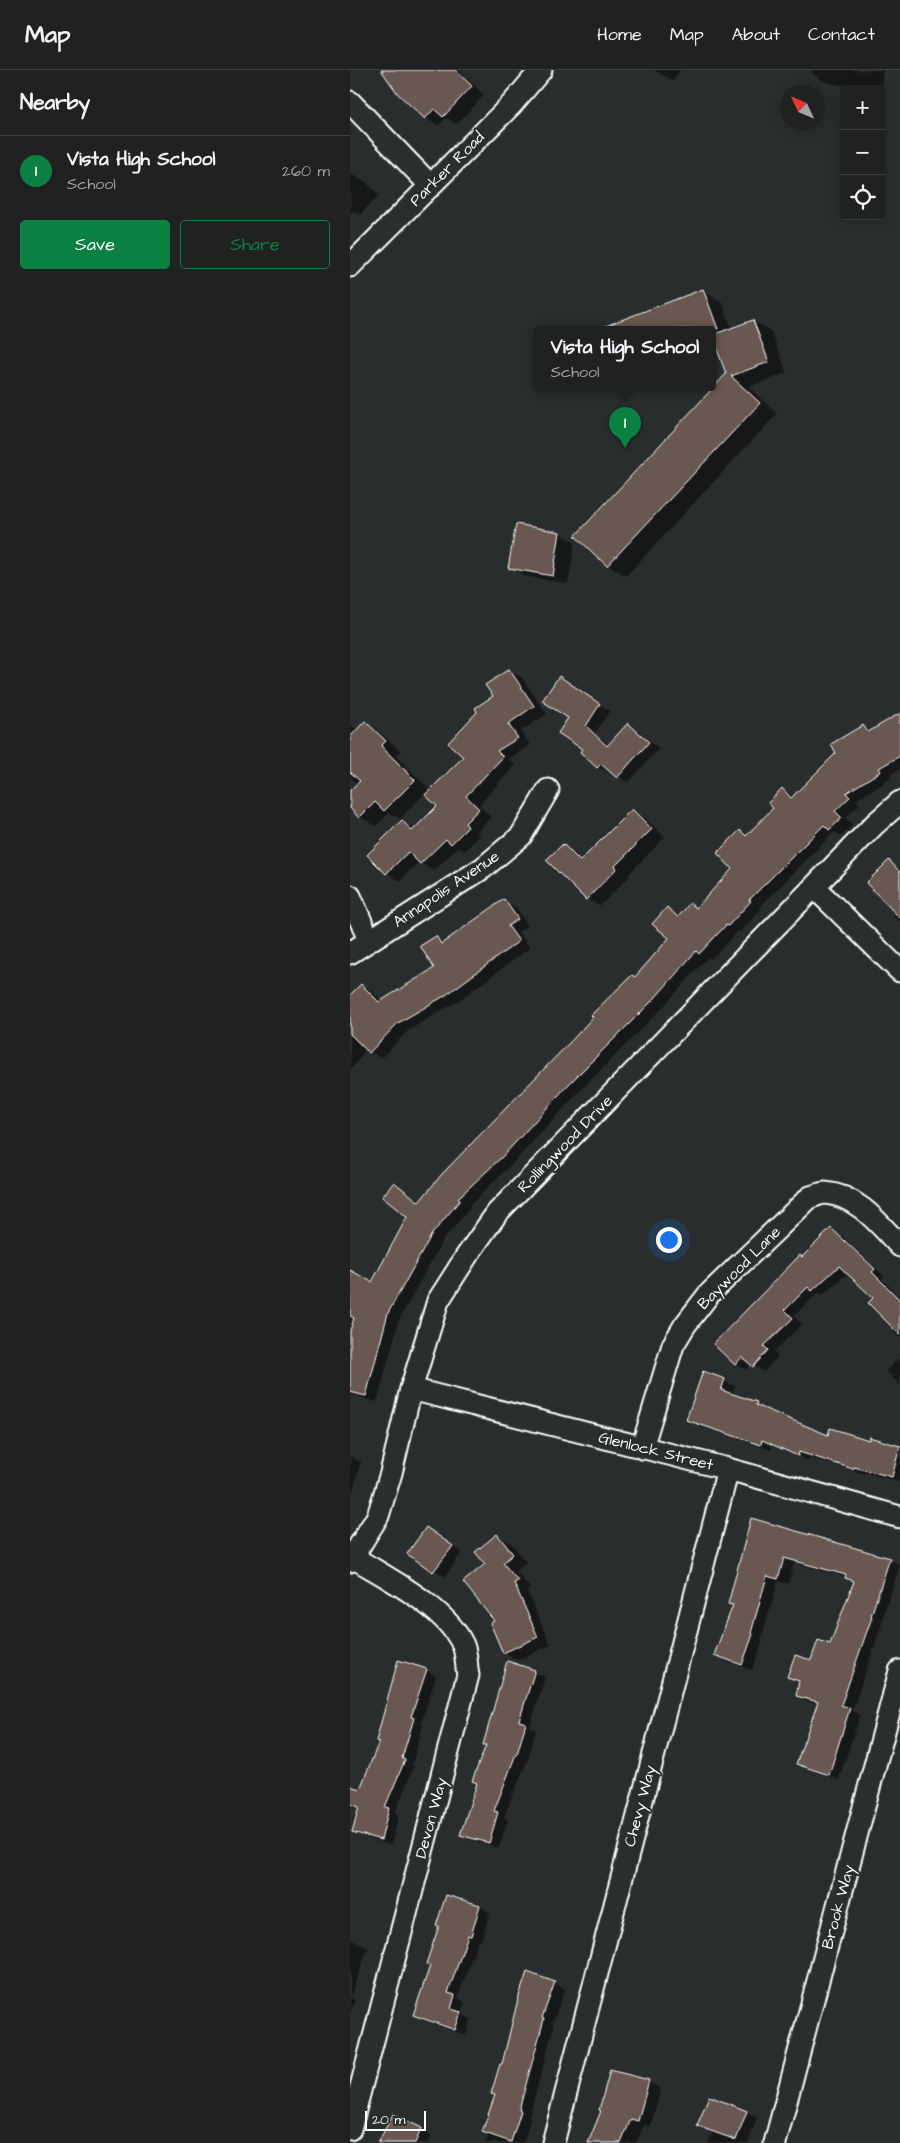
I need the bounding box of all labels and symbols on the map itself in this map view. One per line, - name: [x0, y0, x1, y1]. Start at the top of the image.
- north arrow: [780, 85, 825, 130]
- street label: Parker Road: [405, 127, 489, 211]
- pin: 1: [609, 407, 641, 448]
- street label: Annapolis Avenue: [389, 845, 504, 933]
- street label: Rollingwood Drive: [513, 1090, 618, 1198]
- street label: Baywood Lane: [692, 1221, 787, 1315]
- your location: [656, 1227, 682, 1253]
- street label: Glenlock Street: [596, 1426, 716, 1476]
- street label: Chevy Way: [619, 1763, 662, 1849]
- street label: Devon Way: [410, 1775, 453, 1861]
- street label: Brook Way: [816, 1862, 861, 1952]
- scale bar: [365, 2108, 426, 2131]

